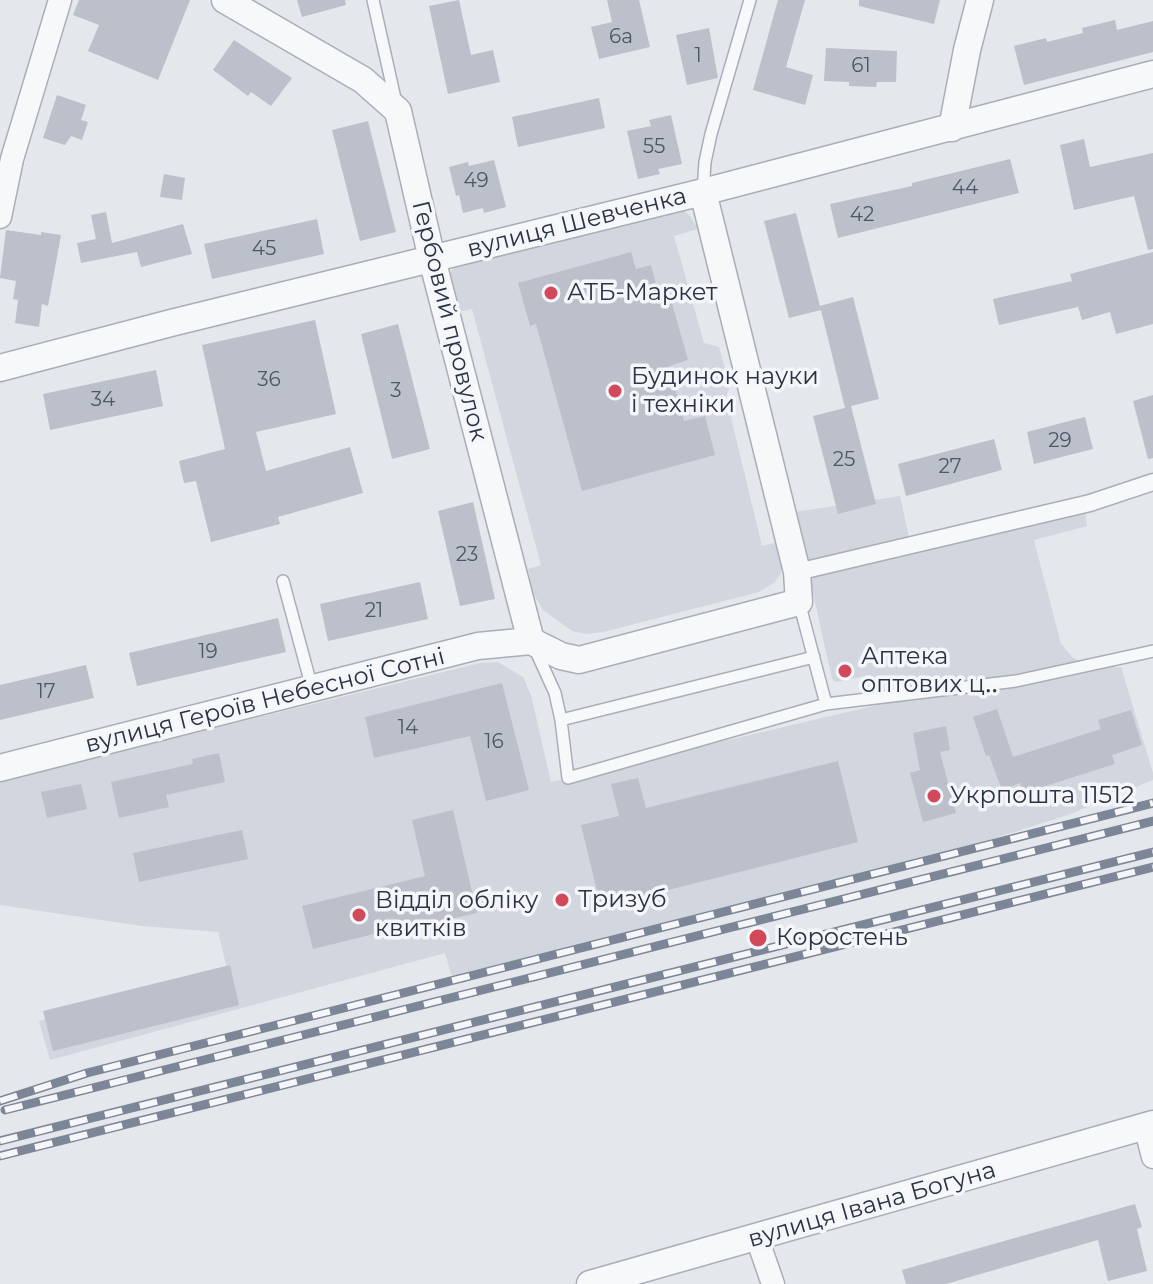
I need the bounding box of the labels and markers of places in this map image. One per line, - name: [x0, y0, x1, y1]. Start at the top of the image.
- place label: АТБ-Маркет: [567, 279, 717, 307]
- marker: АТБ-Маркет: [542, 284, 560, 302]
- place label: Будинок науки і техніки: [631, 363, 819, 419]
- marker: Будинок науки і техніки: [606, 382, 624, 400]
- place label: Аптека оптових ц‥: [861, 643, 998, 699]
- marker: Аптека оптових ц‥: [836, 662, 854, 680]
- place label: Укрпошта 11512: [950, 782, 1134, 810]
- marker: Укрпошта 11512: [925, 787, 943, 805]
- place label: Тризуб: [578, 886, 667, 914]
- place label: Відділ обліку квитків: [375, 887, 538, 943]
- marker: Тризуб: [553, 891, 571, 909]
- marker: Відділ обліку квитків: [350, 906, 368, 924]
- place label: Коростень: [776, 924, 908, 952]
- marker: Коростень: [747, 927, 769, 949]

